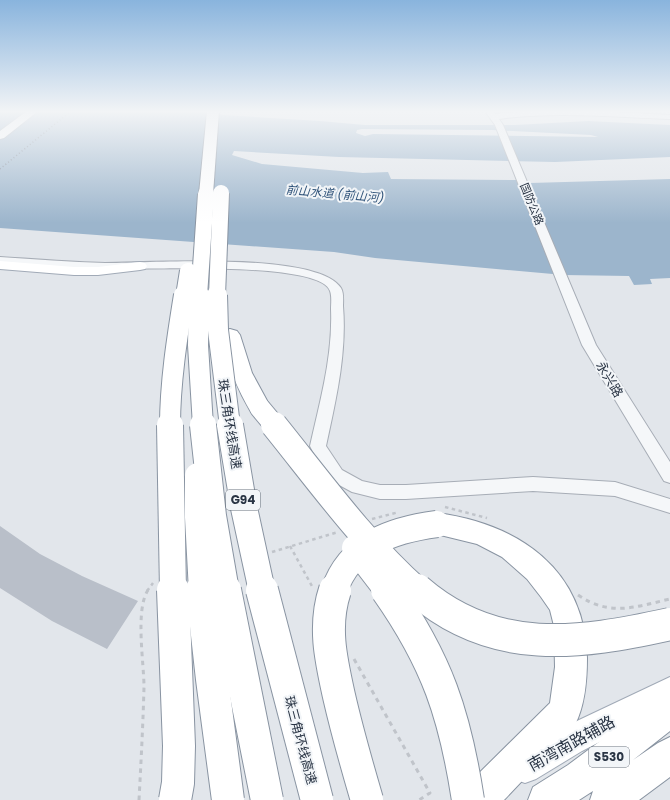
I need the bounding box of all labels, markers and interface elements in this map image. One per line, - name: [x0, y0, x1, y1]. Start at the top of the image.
- water label: 前山水道 (前山河): [285, 181, 385, 206]
- street label: 国防公路: [516, 181, 548, 227]
- street label: 永兴路: [591, 358, 628, 401]
- street label: 珠三角环线高速: [213, 378, 246, 471]
- road number: G94: [226, 490, 260, 510]
- street label: 珠三角环线高速: [280, 694, 321, 787]
- street label: 南湾南路辅路: [524, 710, 619, 777]
- road number: S530: [589, 747, 629, 767]

